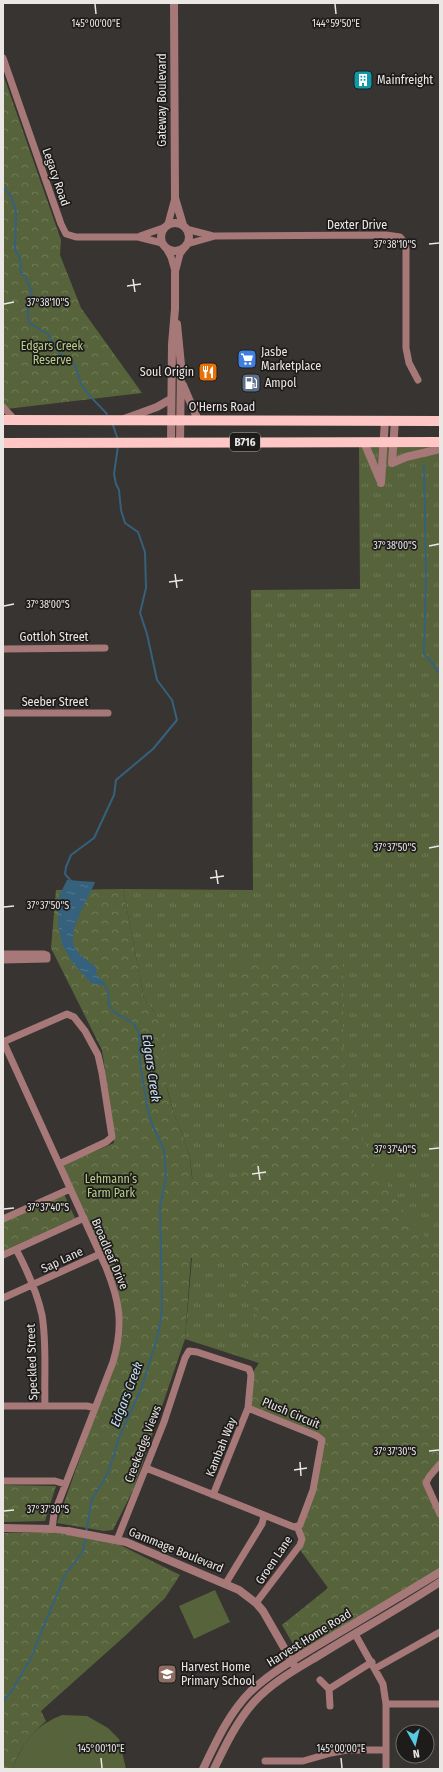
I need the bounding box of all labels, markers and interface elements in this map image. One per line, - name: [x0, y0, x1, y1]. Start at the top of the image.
- text: 145°00'00"E: [72, 18, 121, 30]
- text: 144°59'50"E: [312, 18, 360, 30]
- street label: Gateway Boulevard: [155, 53, 169, 147]
- building icon: Mainfreight: [352, 69, 374, 91]
- place label: Mainfreight: [377, 73, 433, 87]
- street label: Legacy Road: [40, 146, 72, 208]
- street label: Dexter Drive: [327, 218, 387, 232]
- text: 37°38'10"S: [374, 239, 416, 251]
- text: 37°38'10"S: [27, 297, 69, 309]
- park label: Edgars Creek Reserve: [21, 339, 84, 367]
- place label: Jasbe Marketplace: [261, 345, 321, 373]
- supermarket icon: Jasbe Marketplace: [236, 348, 258, 370]
- restaurant icon: Soul Origin: [197, 361, 219, 383]
- place label: Soul Origin: [140, 365, 194, 379]
- fuel station icon: Ampol: [240, 372, 262, 394]
- place label: Ampol: [265, 376, 296, 390]
- street label: O'Herns Road: [189, 400, 255, 414]
- road number: B716: [230, 433, 260, 451]
- text: 37°38'00"S: [373, 540, 417, 552]
- text: 37°38'00"S: [26, 599, 70, 611]
- street label: Gottloh Street: [20, 630, 89, 644]
- street label: Seeber Street: [22, 695, 88, 709]
- text: 37°37'50"S: [374, 842, 416, 854]
- text: 37°37'50"S: [27, 900, 69, 912]
- water label: Edgars Creek: [139, 1033, 164, 1104]
- text: 37°37'40"S: [374, 1144, 416, 1156]
- park label: Lehmann’s Farm Park: [85, 1172, 137, 1200]
- text: 37°37'40"S: [27, 1202, 69, 1214]
- street label: Broadleaf Drive: [89, 1216, 131, 1292]
- street label: Sap Lane: [39, 1244, 85, 1276]
- street label: Speckled Street: [24, 1323, 40, 1401]
- water label: Edgars Creek: [107, 1359, 146, 1429]
- street label: Plush Circuit: [260, 1395, 322, 1431]
- street label: Creekedge Views: [122, 1403, 164, 1485]
- street label: Kambah Way: [203, 1415, 239, 1479]
- text: 37°37'30"S: [374, 1446, 416, 1458]
- text: 37°37'30"S: [27, 1504, 69, 1516]
- street label: Gammage Boulevard: [127, 1525, 225, 1575]
- street label: Groen Lane: [253, 1533, 295, 1587]
- street label: Harvest Home Road: [264, 1606, 354, 1670]
- place label: Harvest Home Primary School: [181, 1660, 255, 1688]
- school or university icon: Harvest Home Primary School: [156, 1663, 178, 1685]
- north arrow: [395, 1724, 435, 1764]
- text: 145°00'10"E: [77, 1743, 125, 1755]
- text: 145°00'00"E: [317, 1743, 366, 1755]
- text: N: [412, 1747, 420, 1760]

